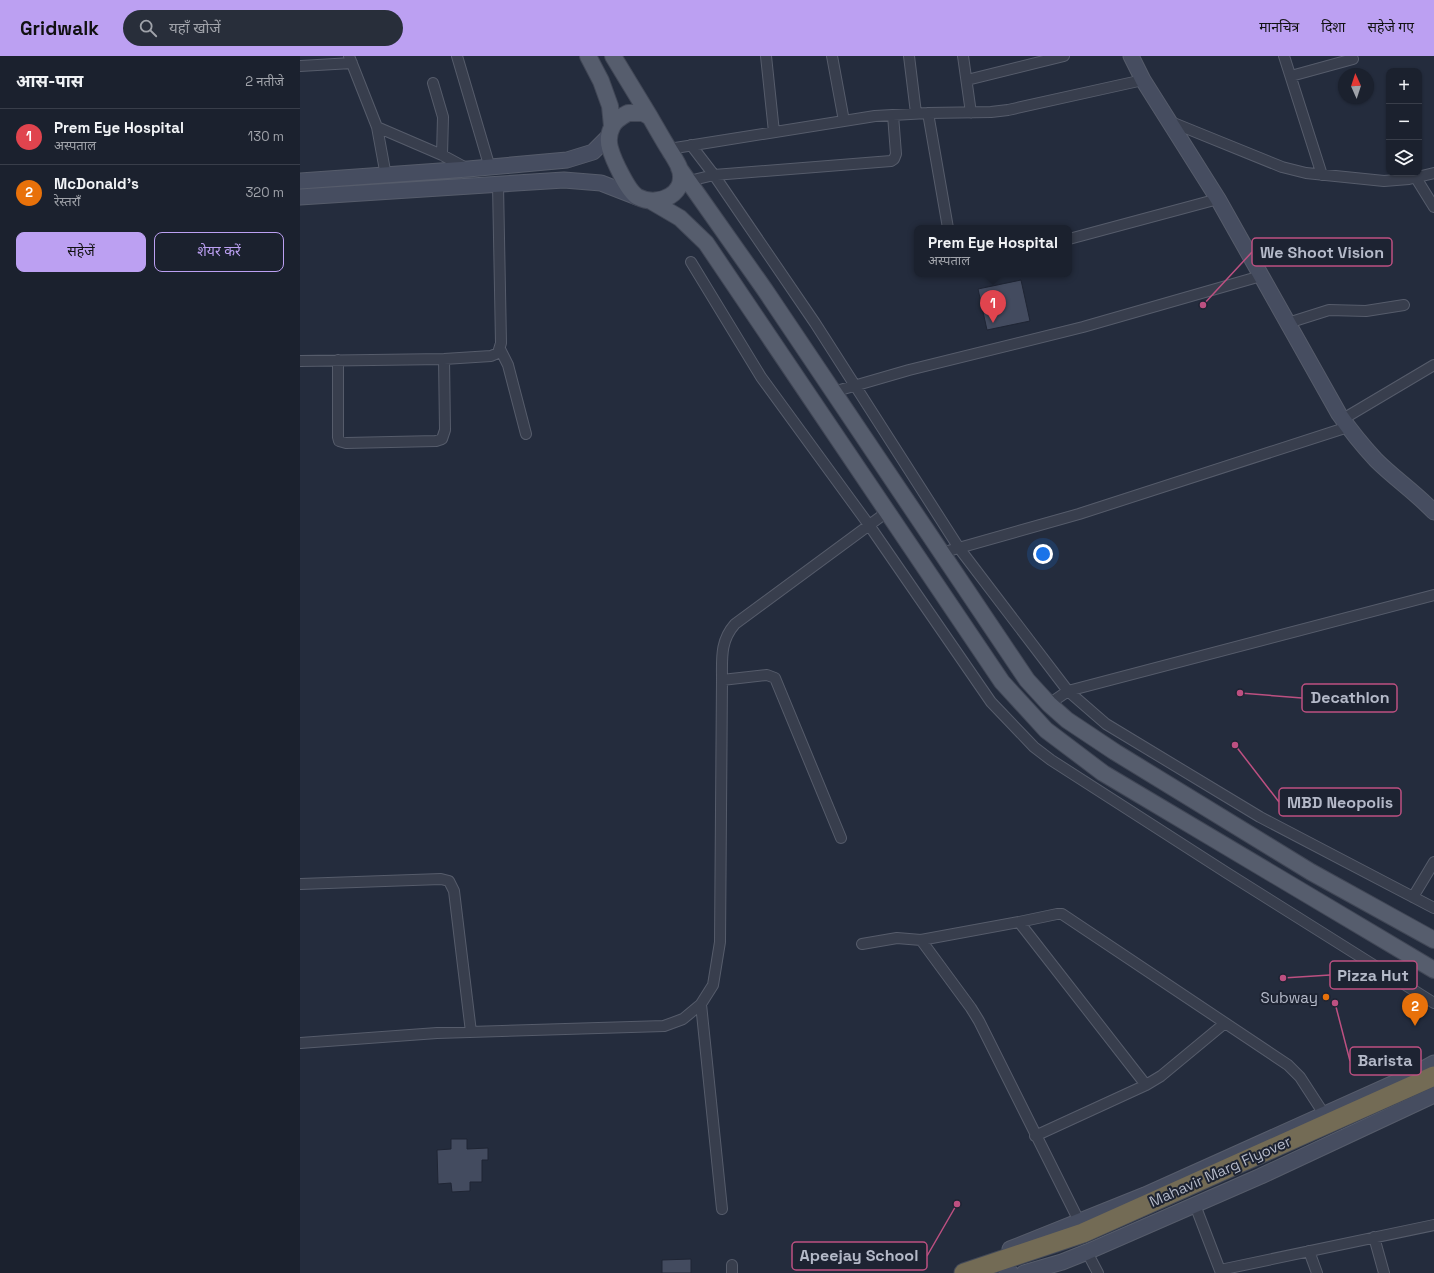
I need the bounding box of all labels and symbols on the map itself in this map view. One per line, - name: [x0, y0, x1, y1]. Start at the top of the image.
- north arrow: [1338, 68, 1374, 104]
- callout: We Shoot Vision: [1252, 238, 1392, 266]
- text: We Shoot Vision: [1260, 242, 1384, 263]
- pin: 1: [980, 290, 1006, 323]
- your location: [1033, 544, 1053, 564]
- callout: Decathlon: [1302, 684, 1397, 712]
- text: Decathlon: [1311, 687, 1390, 708]
- callout: MBD Neopolis: [1279, 788, 1401, 816]
- text: MBD Neopolis: [1287, 792, 1393, 813]
- callout: Pizza Hut: [1330, 961, 1417, 989]
- text: Pizza Hut: [1337, 965, 1409, 986]
- place label: Subway: [1261, 988, 1318, 1007]
- marker: Subway: [1321, 992, 1331, 1002]
- pin: 2: [1402, 993, 1428, 1026]
- callout: Barista: [1350, 1047, 1421, 1075]
- text: Barista: [1357, 1050, 1413, 1071]
- street label: Mahavir Marg Flyover: [1146, 1131, 1294, 1211]
- callout: Apeejay School: [792, 1242, 927, 1270]
- text: Apeejay School: [800, 1245, 918, 1266]

